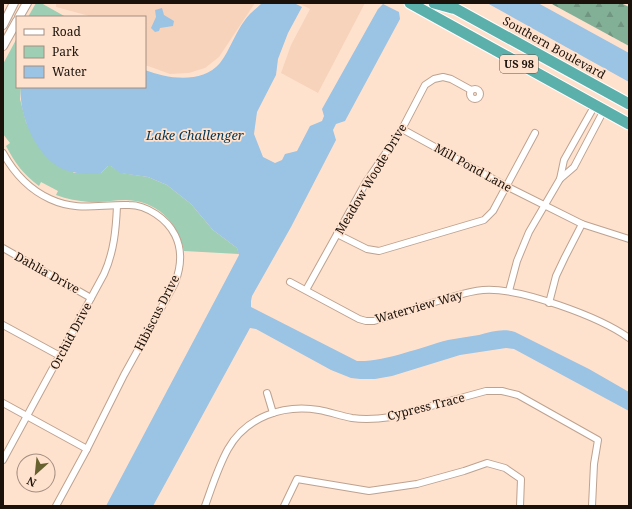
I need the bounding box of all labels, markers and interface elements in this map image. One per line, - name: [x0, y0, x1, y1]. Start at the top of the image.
- street label: Southern Boulevard: [500, 12, 609, 83]
- legend: [16, 16, 146, 88]
- text: Road: [52, 23, 82, 40]
- text: Park: [52, 43, 80, 60]
- road number: US 98: [500, 55, 538, 73]
- text: Water: [52, 63, 87, 80]
- street label: Meadow Woode Drive: [331, 120, 410, 237]
- water label: Lake Challenger: [145, 126, 245, 144]
- street label: Mill Pond Lane: [431, 139, 515, 196]
- street label: Dahlia Drive: [12, 248, 83, 297]
- street label: Hibiscus Drive: [130, 272, 183, 354]
- street label: Waterview Way: [373, 286, 465, 327]
- street label: Orchid Drive: [46, 299, 95, 372]
- street label: Cypress Trace: [385, 389, 466, 424]
- north arrow: [16, 453, 56, 493]
- text: N: [24, 474, 39, 491]

